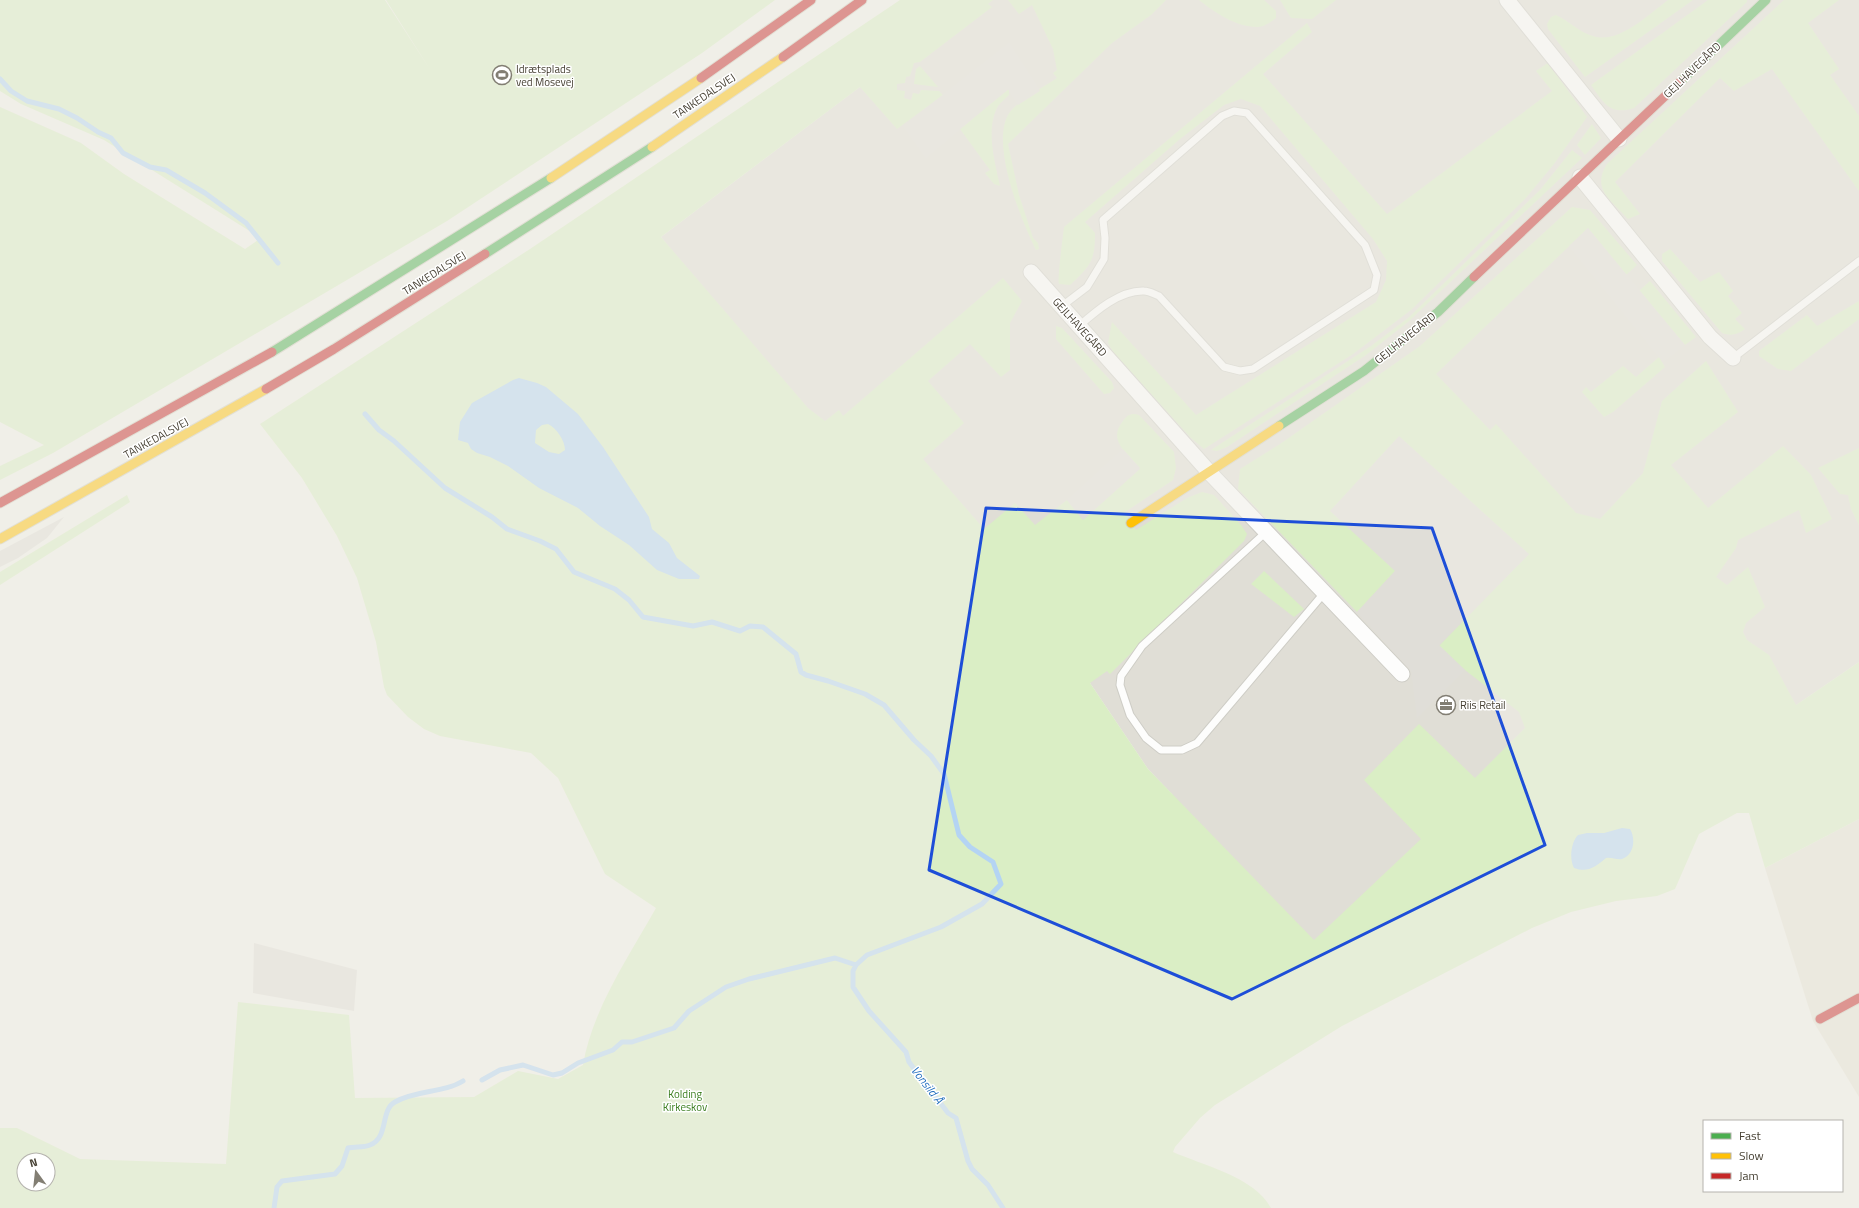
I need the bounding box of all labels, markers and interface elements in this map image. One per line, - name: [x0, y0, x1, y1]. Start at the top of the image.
- street label: GEJLHAVEGÅRD: [1660, 38, 1724, 102]
- place label: Idrætsplads ved Mosevej: [516, 61, 574, 90]
- sports icon: Idrætsplads ved Mosevej: [491, 64, 513, 86]
- street label: TANKEDALSVEJ: [670, 69, 738, 123]
- street label: TANKEDALSVEJ: [399, 247, 469, 299]
- street label: GEJLHAVEGÅRD: [1049, 294, 1111, 360]
- street label: GEJLHAVEGÅRD: [1371, 308, 1439, 368]
- street label: TANKEDALSVEJ: [121, 414, 191, 462]
- office icon: Riis Retail: [1435, 694, 1457, 716]
- place label: Riis Retail: [1460, 697, 1506, 713]
- water label: Vonsild Å: [906, 1062, 949, 1108]
- park label: Kolding Kirkeskov: [663, 1086, 708, 1115]
- legend: [1703, 1120, 1843, 1192]
- text: Fast: [1739, 1126, 1762, 1145]
- text: Slow: [1739, 1146, 1764, 1165]
- north arrow: [16, 1152, 56, 1192]
- text: N: [28, 1154, 39, 1171]
- text: Jam: [1739, 1166, 1759, 1185]

